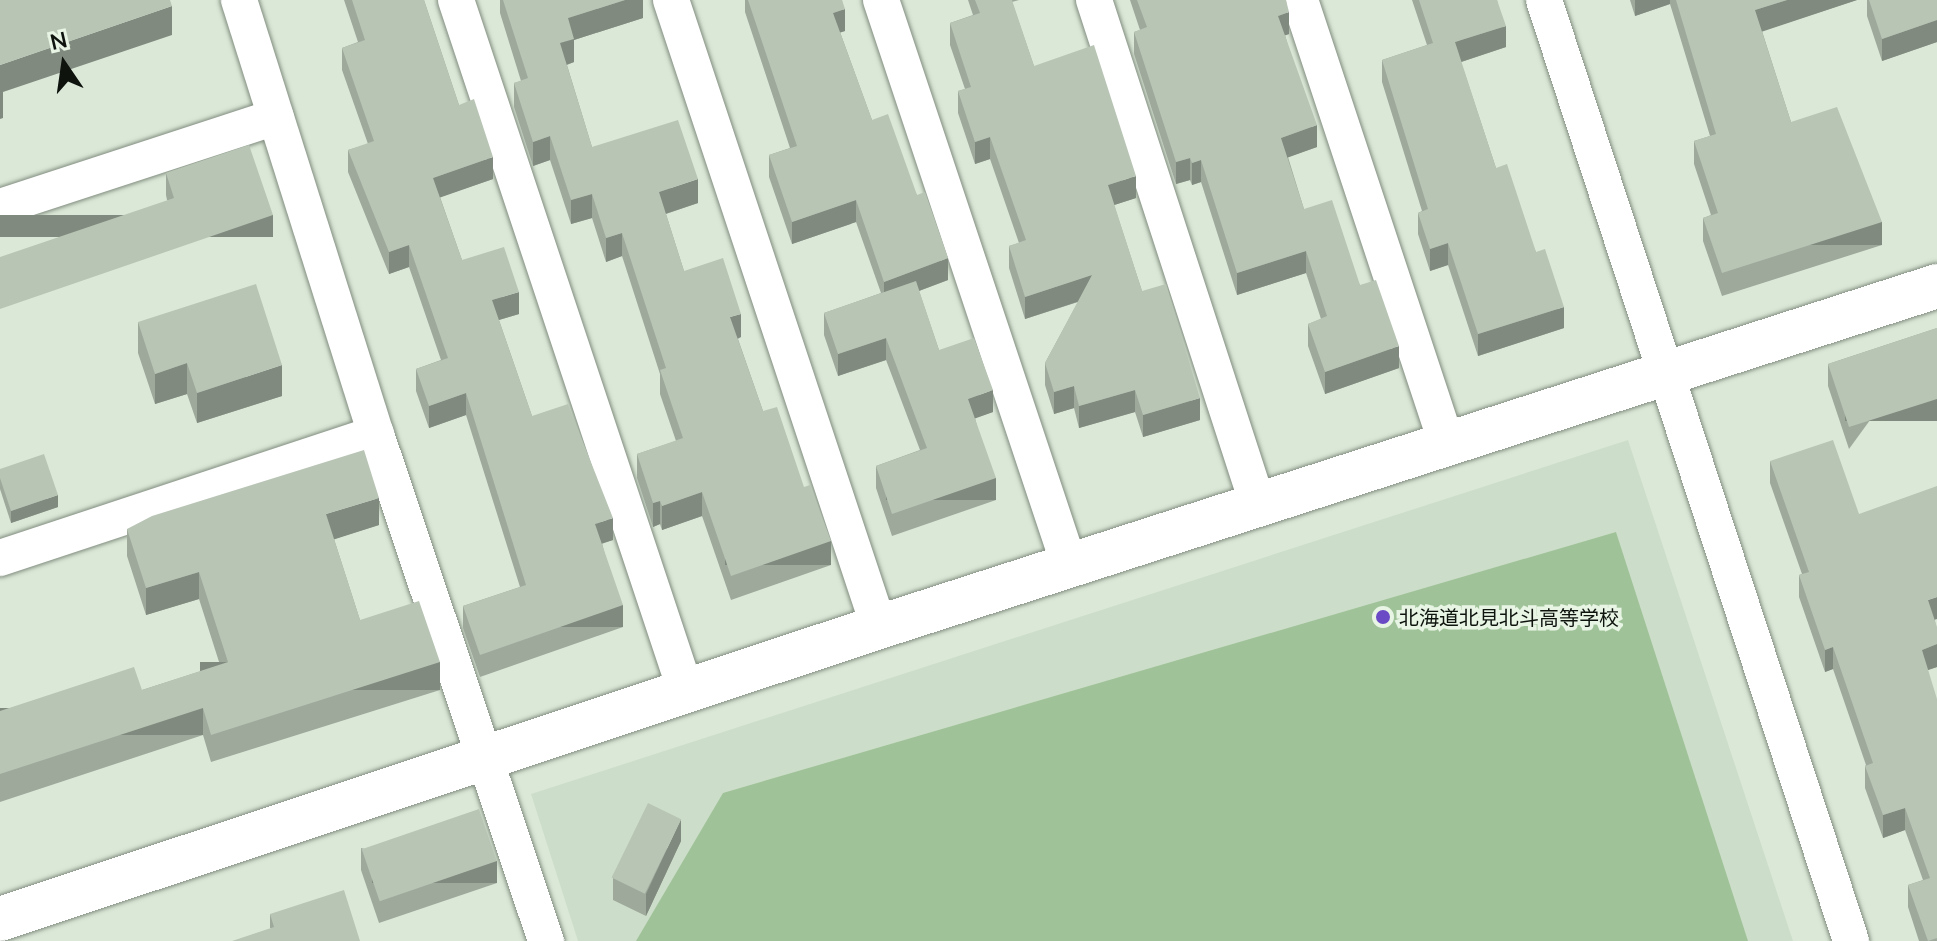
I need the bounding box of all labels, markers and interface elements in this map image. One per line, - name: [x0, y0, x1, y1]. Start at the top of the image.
- north arrow: [24, 24, 104, 104]
- text: N: [47, 25, 70, 56]
- place label: 北海道北見北斗高等学校: [1399, 605, 1619, 629]
- marker: 北海道北見北斗高等学校: [1374, 608, 1392, 626]

